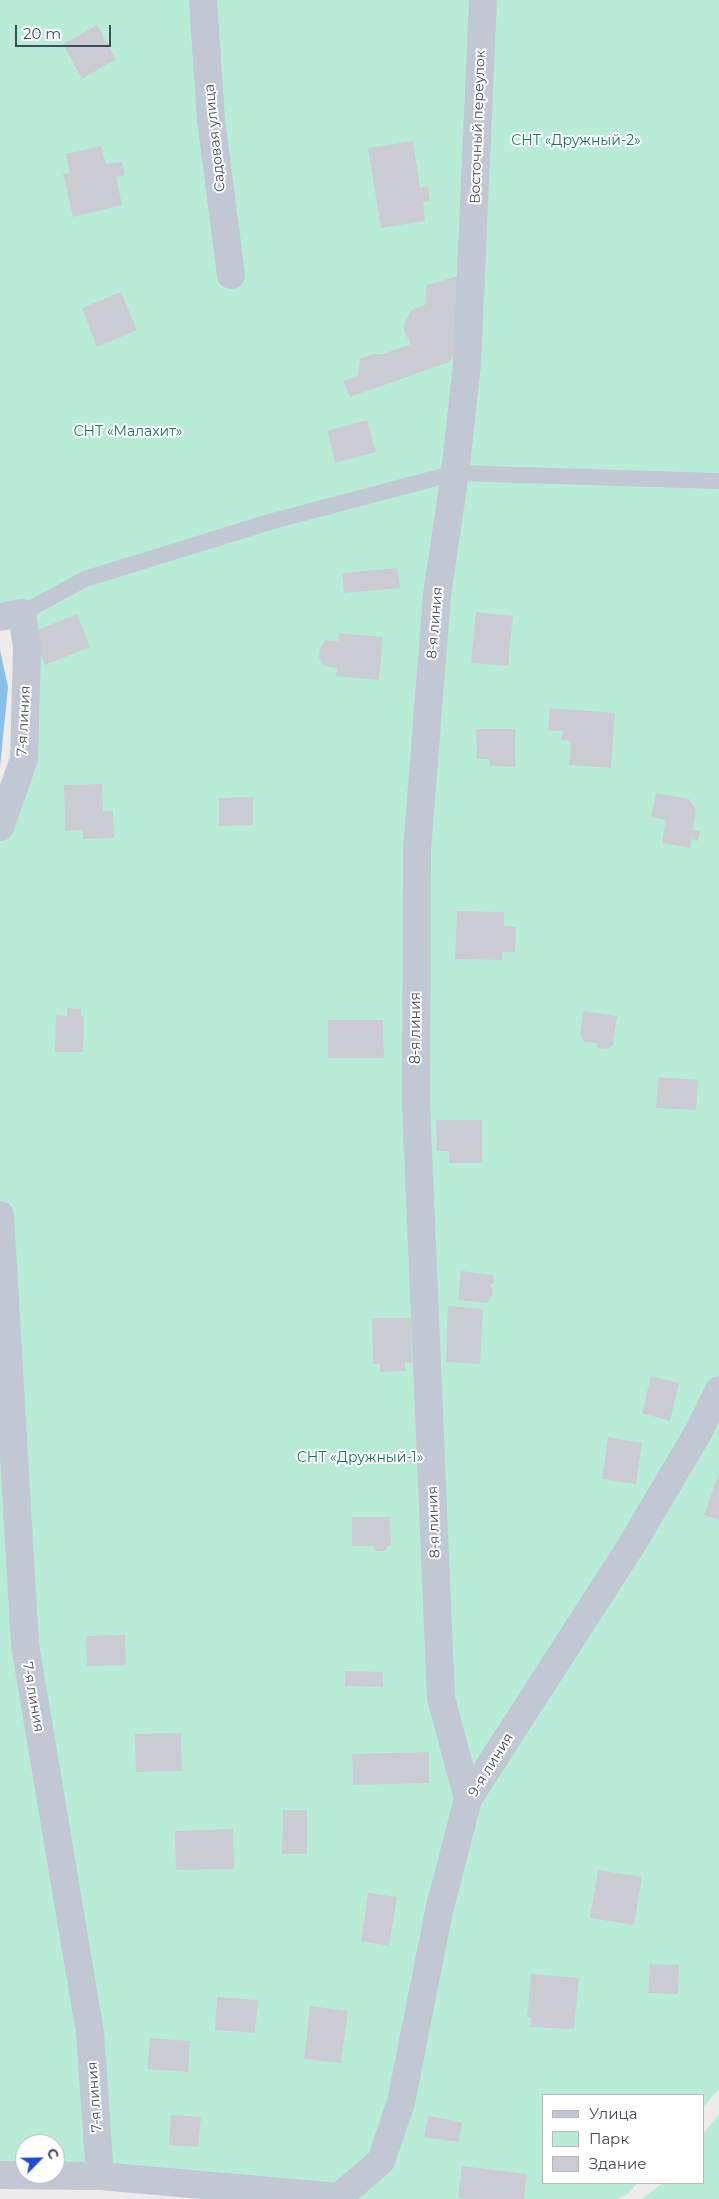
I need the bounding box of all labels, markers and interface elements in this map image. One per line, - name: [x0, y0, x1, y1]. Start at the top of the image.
- scale bar: [18, 15, 114, 47]
- text: 20 m: [23, 24, 61, 43]
- street label: Восточный переулок: [467, 50, 489, 204]
- street label: Садовая улица: [201, 83, 229, 193]
- park label: СНТ «Дружный-2»: [511, 133, 641, 149]
- park label: СНТ «Малахит»: [73, 424, 183, 440]
- street label: 8-я линия: [423, 586, 447, 660]
- street label: 7-я линия: [14, 685, 34, 757]
- street label: 8-я линия: [408, 992, 424, 1064]
- park label: СНТ «Дружный-1»: [297, 1450, 423, 1466]
- street label: 8-я линия: [424, 1486, 444, 1558]
- street label: 7-я линия: [19, 1661, 47, 1733]
- street label: 9-я линия: [465, 1730, 517, 1800]
- street label: 7-я линия: [84, 2061, 106, 2133]
- legend: [542, 2094, 704, 2184]
- text: Улица: [589, 2104, 637, 2123]
- text: Парк: [589, 2129, 629, 2148]
- north arrow: [15, 2134, 65, 2184]
- text: С: [43, 2145, 63, 2162]
- text: Здание: [589, 2154, 647, 2173]

